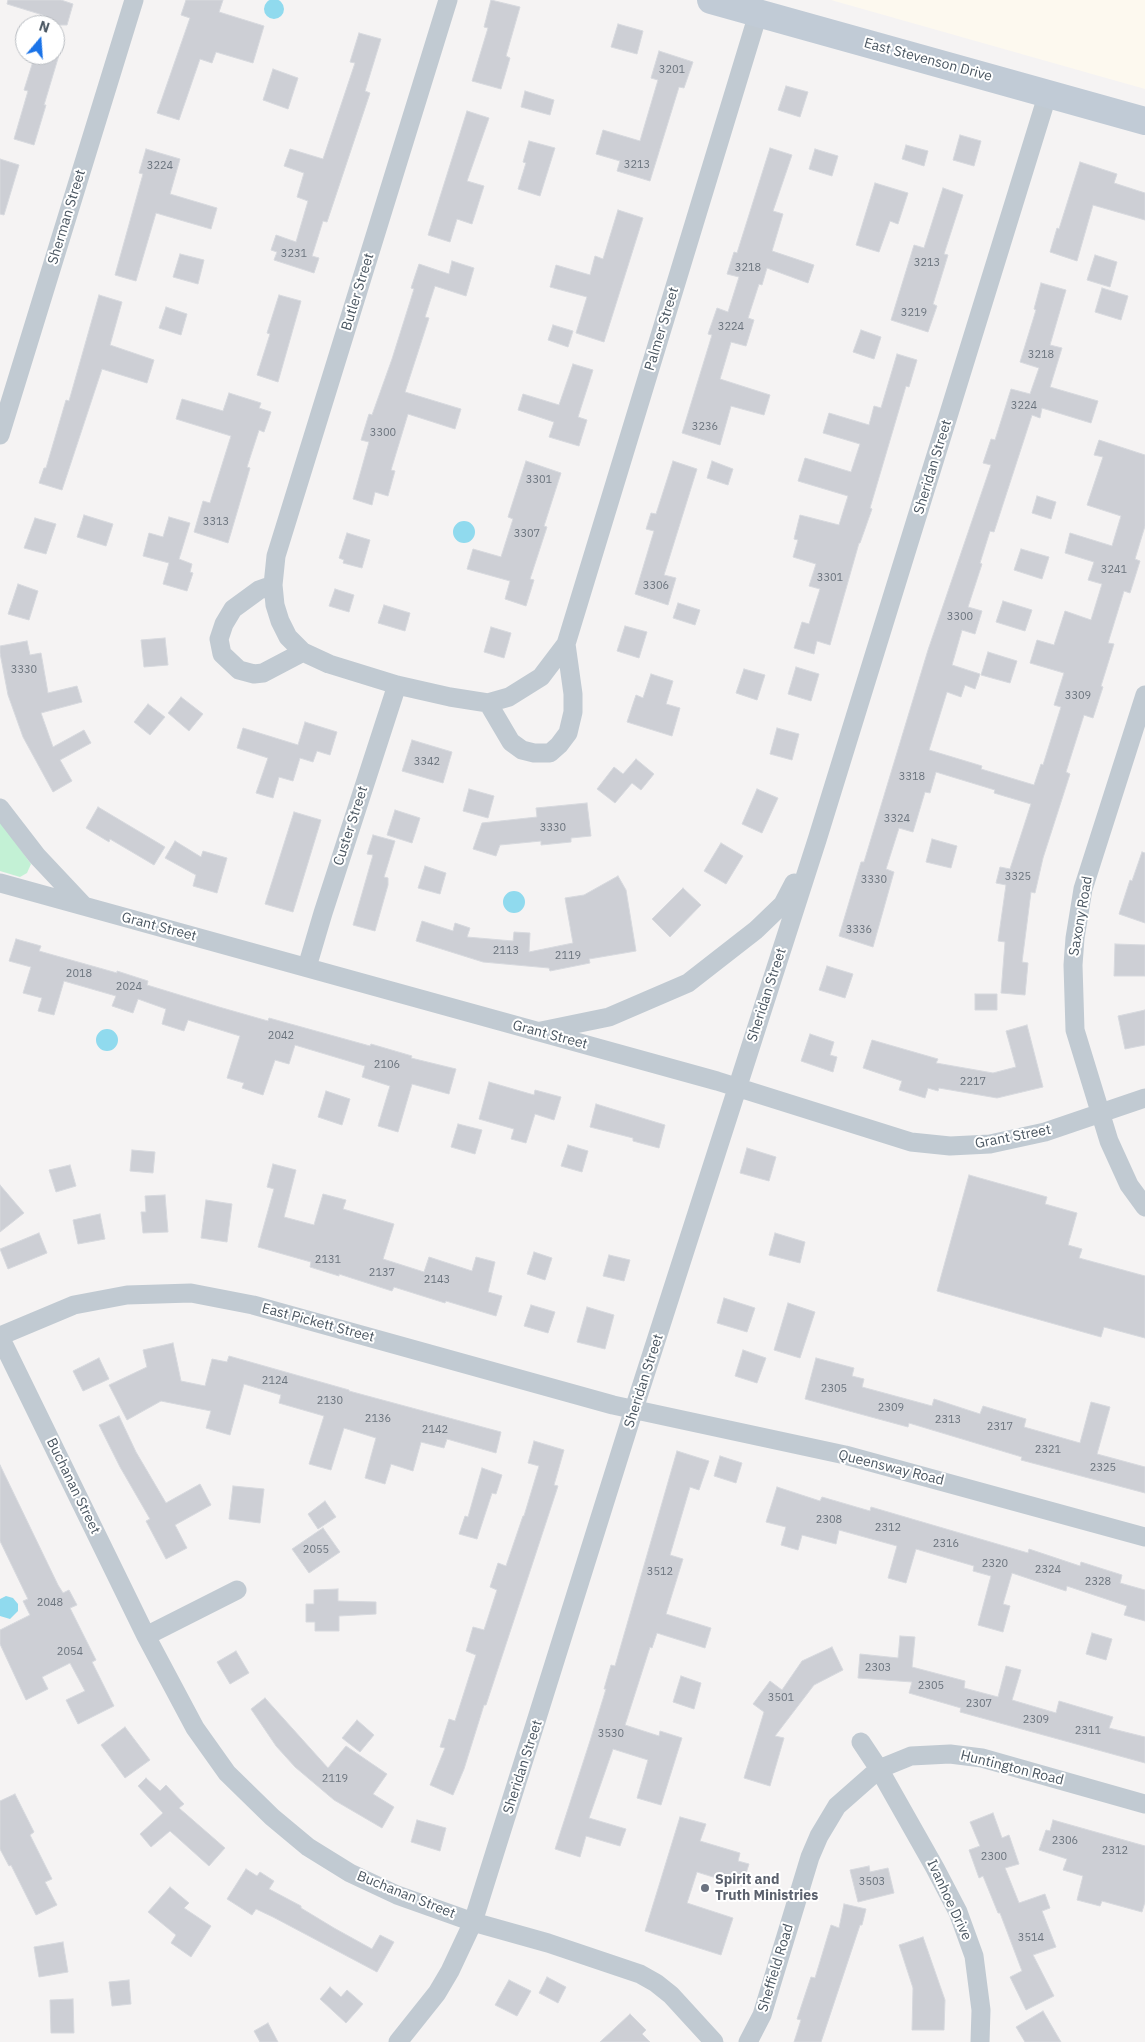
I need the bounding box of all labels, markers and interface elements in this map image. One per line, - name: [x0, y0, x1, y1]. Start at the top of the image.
- north arrow: [15, 15, 65, 65]
- text: N: [37, 17, 52, 37]
- street label: East Stevenson Drive: [862, 35, 994, 85]
- house number: 3201: [659, 63, 685, 77]
- house number: 3213: [624, 158, 650, 172]
- house number: 3224: [147, 159, 173, 173]
- street label: Sherman Street: [45, 168, 89, 266]
- house number: 3231: [281, 247, 307, 261]
- street label: Butler Street: [338, 251, 378, 333]
- house number: 3213: [914, 256, 940, 270]
- house number: 3218: [735, 261, 761, 275]
- street label: Palmer Street: [641, 285, 683, 373]
- house number: 3219: [901, 306, 927, 320]
- house number: 3224: [718, 320, 744, 334]
- house number: 3218: [1028, 348, 1054, 362]
- house number: 3224: [1011, 399, 1037, 413]
- street label: Sheridan Street: [911, 418, 955, 516]
- house number: 3236: [692, 420, 718, 434]
- house number: 3300: [370, 426, 396, 440]
- house number: 3301: [526, 473, 552, 487]
- house number: 3313: [203, 515, 229, 529]
- house number: 3307: [514, 527, 540, 541]
- house number: 3241: [1101, 563, 1127, 577]
- house number: 3301: [817, 571, 843, 585]
- house number: 3306: [643, 579, 669, 593]
- house number: 3300: [947, 610, 973, 624]
- house number: 3330: [11, 663, 37, 677]
- house number: 3309: [1065, 689, 1091, 703]
- house number: 3342: [414, 755, 440, 769]
- house number: 3318: [899, 770, 925, 784]
- street label: Custer Street: [330, 784, 372, 868]
- house number: 3324: [884, 812, 910, 826]
- house number: 3330: [540, 821, 566, 835]
- house number: 3325: [1005, 870, 1031, 884]
- house number: 3330: [861, 873, 887, 887]
- street label: Saxony Road: [1066, 875, 1096, 957]
- street label: Grant Street: [120, 909, 198, 945]
- house number: 3336: [846, 923, 872, 937]
- house number: 2113: [493, 944, 519, 958]
- street label: Sheridan Street: [744, 946, 790, 1044]
- house number: 2119: [555, 949, 581, 963]
- house number: 2018: [66, 967, 92, 981]
- house number: 2024: [116, 980, 142, 994]
- street label: Grant Street: [511, 1017, 589, 1053]
- house number: 2042: [268, 1029, 294, 1043]
- house number: 2106: [374, 1058, 400, 1072]
- house number: 2217: [960, 1075, 986, 1089]
- street label: Grant Street: [974, 1121, 1052, 1153]
- house number: 2131: [315, 1253, 341, 1267]
- house number: 2137: [369, 1266, 395, 1280]
- house number: 2143: [424, 1273, 450, 1287]
- street label: East Pickett Street: [260, 1300, 376, 1346]
- street label: Sheridan Street: [621, 1332, 667, 1430]
- house number: 2124: [262, 1374, 288, 1388]
- house number: 2305: [821, 1382, 847, 1396]
- house number: 2130: [317, 1394, 343, 1408]
- house number: 2309: [878, 1401, 904, 1415]
- house number: 2136: [365, 1412, 391, 1426]
- house number: 2313: [935, 1413, 961, 1427]
- house number: 2317: [987, 1420, 1013, 1434]
- house number: 2142: [422, 1423, 448, 1437]
- street label: Buchanan Street: [43, 1435, 103, 1537]
- house number: 2321: [1035, 1443, 1061, 1457]
- street label: Queensway Road: [836, 1447, 946, 1489]
- house number: 2325: [1090, 1461, 1116, 1475]
- house number: 2308: [816, 1513, 842, 1527]
- house number: 2312: [875, 1521, 901, 1535]
- house number: 2316: [933, 1537, 959, 1551]
- house number: 2055: [303, 1543, 329, 1557]
- house number: 2320: [982, 1557, 1008, 1571]
- house number: 2324: [1035, 1563, 1061, 1577]
- house number: 3512: [647, 1565, 673, 1579]
- house number: 2328: [1085, 1575, 1111, 1589]
- house number: 2048: [37, 1596, 63, 1610]
- house number: 2054: [57, 1645, 83, 1659]
- house number: 2303: [865, 1661, 891, 1675]
- house number: 2305: [918, 1679, 944, 1693]
- house number: 3501: [768, 1691, 794, 1705]
- house number: 2307: [966, 1697, 992, 1711]
- house number: 2309: [1023, 1713, 1049, 1727]
- street label: Sheridan Street: [500, 1718, 546, 1816]
- house number: 2311: [1075, 1724, 1101, 1738]
- house number: 3530: [598, 1727, 624, 1741]
- street label: Huntington Road: [959, 1747, 1065, 1789]
- house number: 2119: [322, 1772, 348, 1786]
- house number: 2306: [1052, 1834, 1078, 1848]
- house number: 2312: [1102, 1844, 1128, 1858]
- house number: 2300: [981, 1850, 1007, 1864]
- street label: Ivanhoe Drive: [923, 1857, 975, 1943]
- street label: Buchanan Street: [354, 1868, 458, 1922]
- place label: Spirit and Truth Ministries: [715, 1872, 818, 1904]
- house number: 3503: [859, 1875, 885, 1889]
- marker: Spirit and Truth Ministries: [699, 1882, 711, 1894]
- street label: Sheffield Road: [755, 1922, 797, 2014]
- house number: 3514: [1018, 1931, 1044, 1945]

